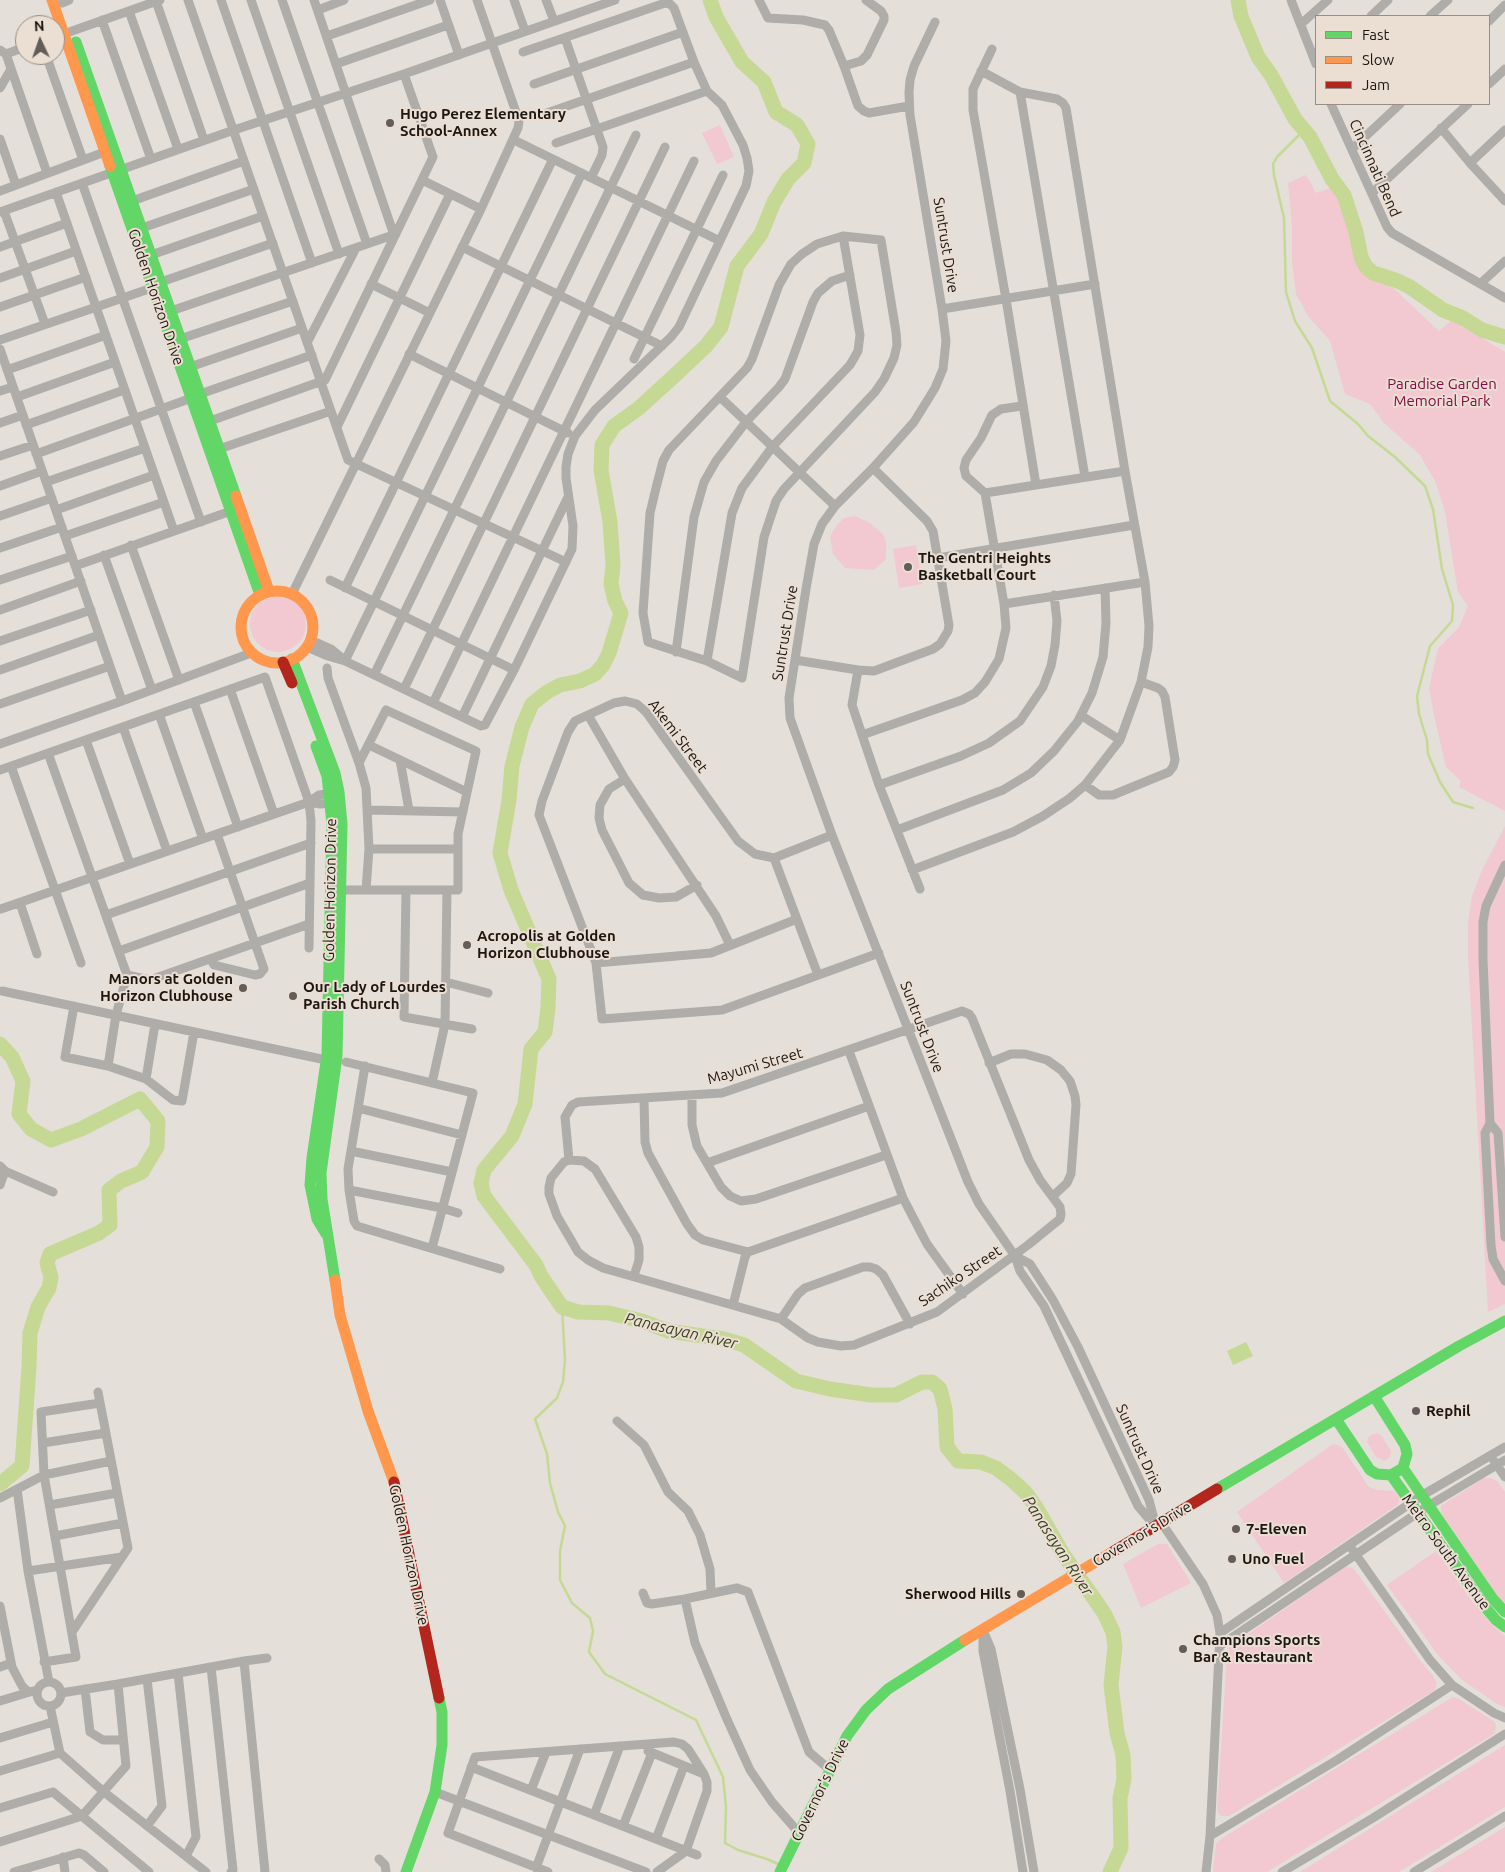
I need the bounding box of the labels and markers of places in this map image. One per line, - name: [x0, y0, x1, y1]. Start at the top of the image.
- place label: Hugo Perez Elementary School-Annex: [400, 105, 566, 140]
- marker: Hugo Perez Elementary School-Annex: [384, 117, 396, 129]
- place label: The Gentri Heights Basketball Court: [918, 549, 1051, 584]
- marker: The Gentri Heights Basketball Court: [902, 561, 914, 573]
- place label: Acropolis at Golden Horizon Clubhouse: [477, 927, 616, 962]
- marker: Acropolis at Golden Horizon Clubhouse: [461, 939, 473, 951]
- place label: Manors at Golden Horizon Clubhouse: [100, 970, 233, 1005]
- place label: Our Lady of Lourdes Parish Church: [303, 978, 446, 1013]
- marker: Manors at Golden Horizon Clubhouse: [237, 982, 249, 994]
- marker: Our Lady of Lourdes Parish Church: [287, 990, 299, 1002]
- place label: Rephil: [1426, 1402, 1471, 1420]
- marker: Rephil: [1410, 1405, 1422, 1417]
- place label: 7-Eleven: [1246, 1520, 1307, 1538]
- marker: 7-Eleven: [1230, 1523, 1242, 1535]
- place label: Uno Fuel: [1242, 1550, 1304, 1568]
- marker: Uno Fuel: [1226, 1553, 1238, 1565]
- place label: Sherwood Hills: [905, 1585, 1011, 1603]
- marker: Sherwood Hills: [1015, 1588, 1027, 1600]
- place label: Champions Sports Bar & Restaurant: [1193, 1631, 1320, 1666]
- marker: Champions Sports Bar & Restaurant: [1177, 1643, 1189, 1655]

